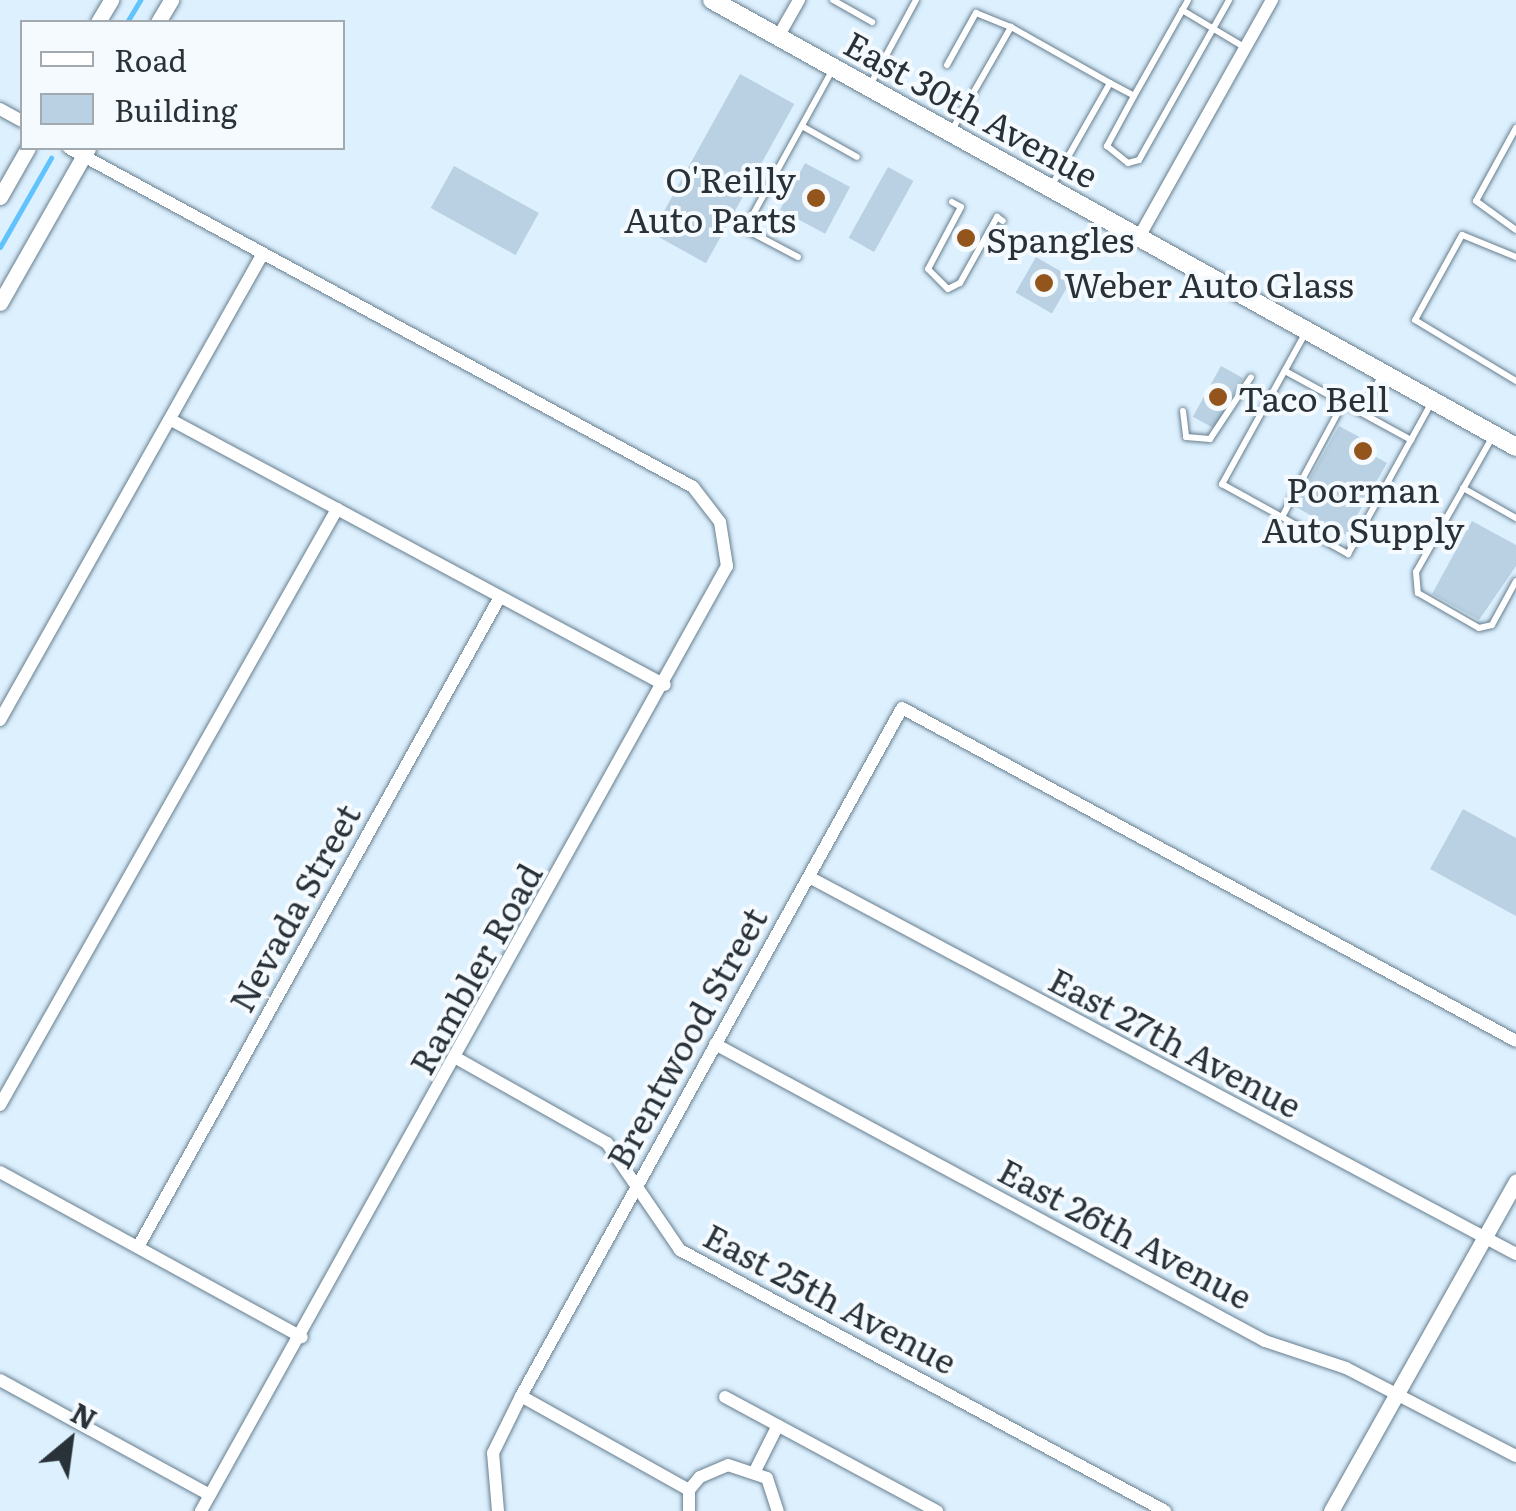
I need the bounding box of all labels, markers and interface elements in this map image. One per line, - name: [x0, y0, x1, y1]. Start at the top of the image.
- legend: [20, 20, 345, 150]
- street label: East 30th Avenue: [838, 21, 1106, 195]
- text: Road: [114, 37, 187, 81]
- text: Building: [114, 87, 238, 131]
- place label: O'Reilly Auto Parts: [624, 157, 796, 239]
- marker: O'Reilly Auto Parts: [805, 187, 827, 209]
- place label: Spangles: [986, 217, 1134, 259]
- marker: Spangles: [955, 227, 977, 249]
- place label: Weber Auto Glass: [1064, 262, 1354, 304]
- marker: Weber Auto Glass: [1033, 272, 1055, 294]
- place label: Taco Bell: [1238, 376, 1389, 418]
- marker: Taco Bell: [1207, 386, 1229, 408]
- marker: Poorman Auto Supply: [1352, 440, 1374, 462]
- place label: Poorman Auto Supply: [1262, 467, 1464, 549]
- street label: Nevada Street: [219, 796, 367, 1018]
- street label: Rambler Road: [399, 855, 549, 1081]
- street label: Brentwood Street: [596, 899, 774, 1175]
- street label: East 27th Avenue: [1043, 957, 1309, 1125]
- street label: East 26th Avenue: [992, 1147, 1260, 1317]
- street label: East 25th Avenue: [697, 1213, 965, 1381]
- north arrow: [20, 1391, 120, 1491]
- text: N: [64, 1391, 105, 1439]

